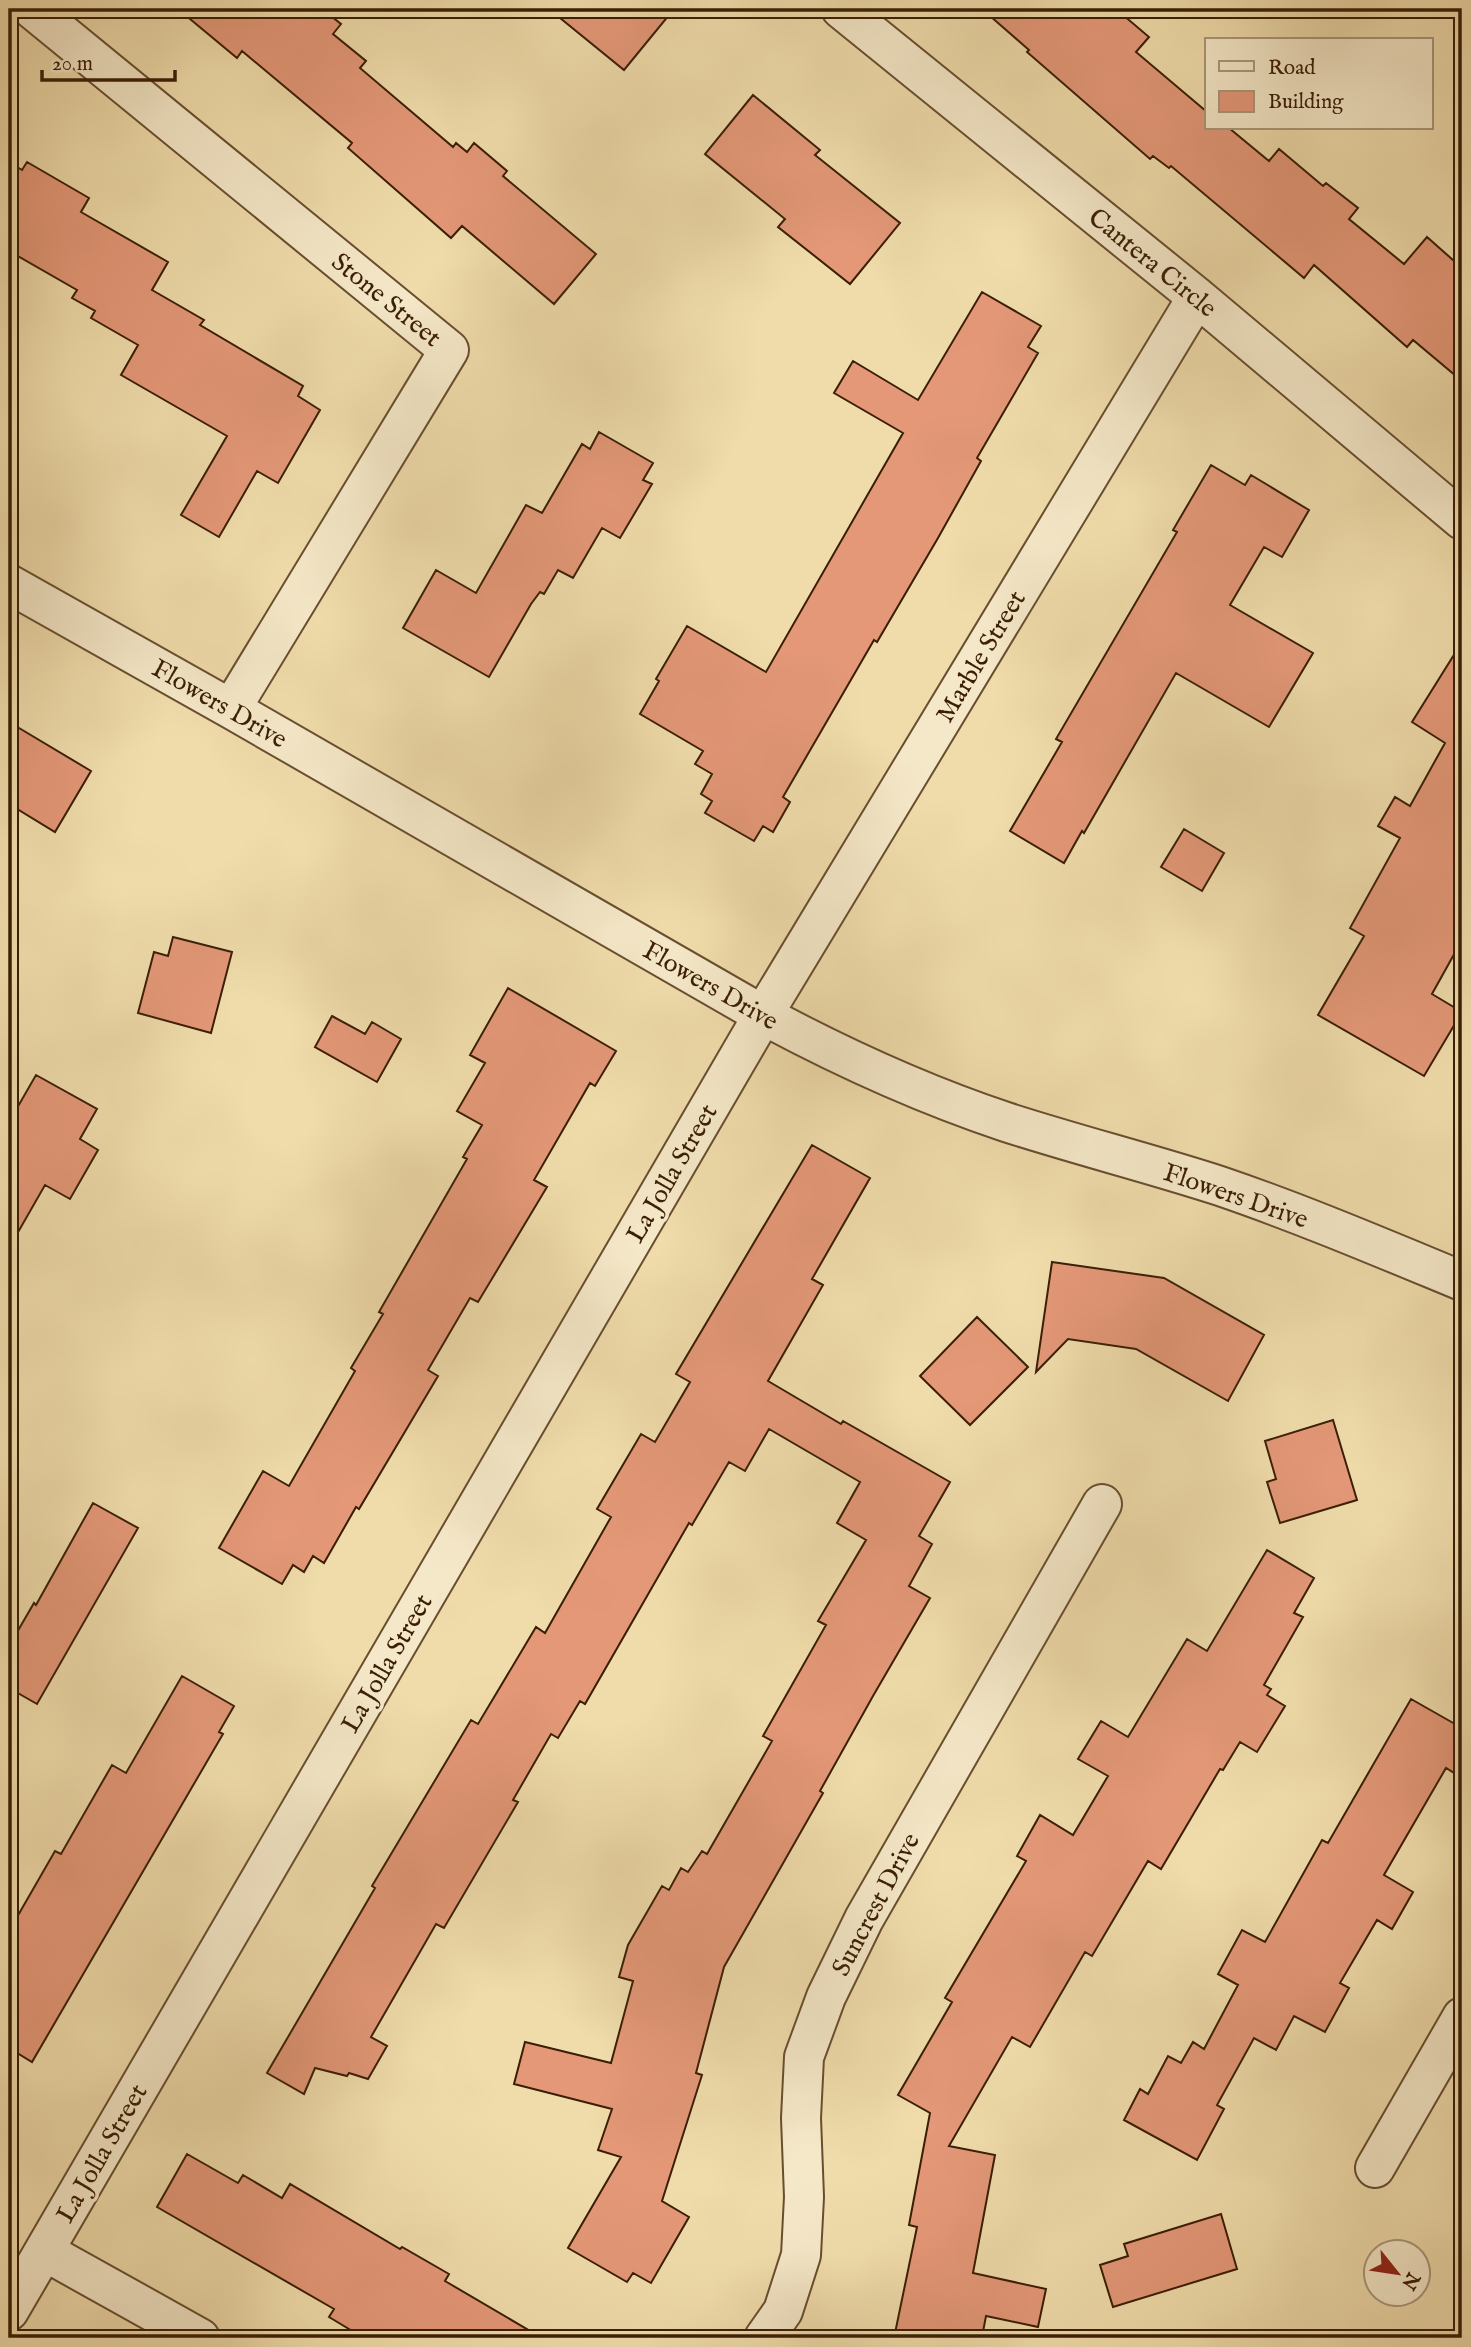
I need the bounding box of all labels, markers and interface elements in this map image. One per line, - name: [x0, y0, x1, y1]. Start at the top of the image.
- scale bar: [42, 38, 175, 82]
- legend: [1205, 38, 1432, 130]
- text: 20 m: [52, 51, 93, 78]
- text: Road: [1268, 55, 1316, 82]
- text: Building: [1268, 89, 1344, 116]
- street label: Cantera Circle: [1081, 201, 1223, 325]
- street label: Stone Street: [324, 246, 448, 355]
- street label: Marble Street: [929, 585, 1034, 729]
- street label: Flowers Drive: [146, 652, 293, 756]
- street label: Flowers Drive: [637, 934, 784, 1038]
- street label: La Jolla Street: [619, 1098, 725, 1249]
- street label: Flowers Drive: [1159, 1156, 1312, 1237]
- street label: La Jolla Street: [334, 1588, 440, 1739]
- street label: Suncrest Drive: [825, 1827, 928, 1982]
- street label: La Jolla Street: [49, 2078, 155, 2229]
- north arrow: [1362, 2238, 1432, 2308]
- text: N: [1395, 2267, 1425, 2294]

